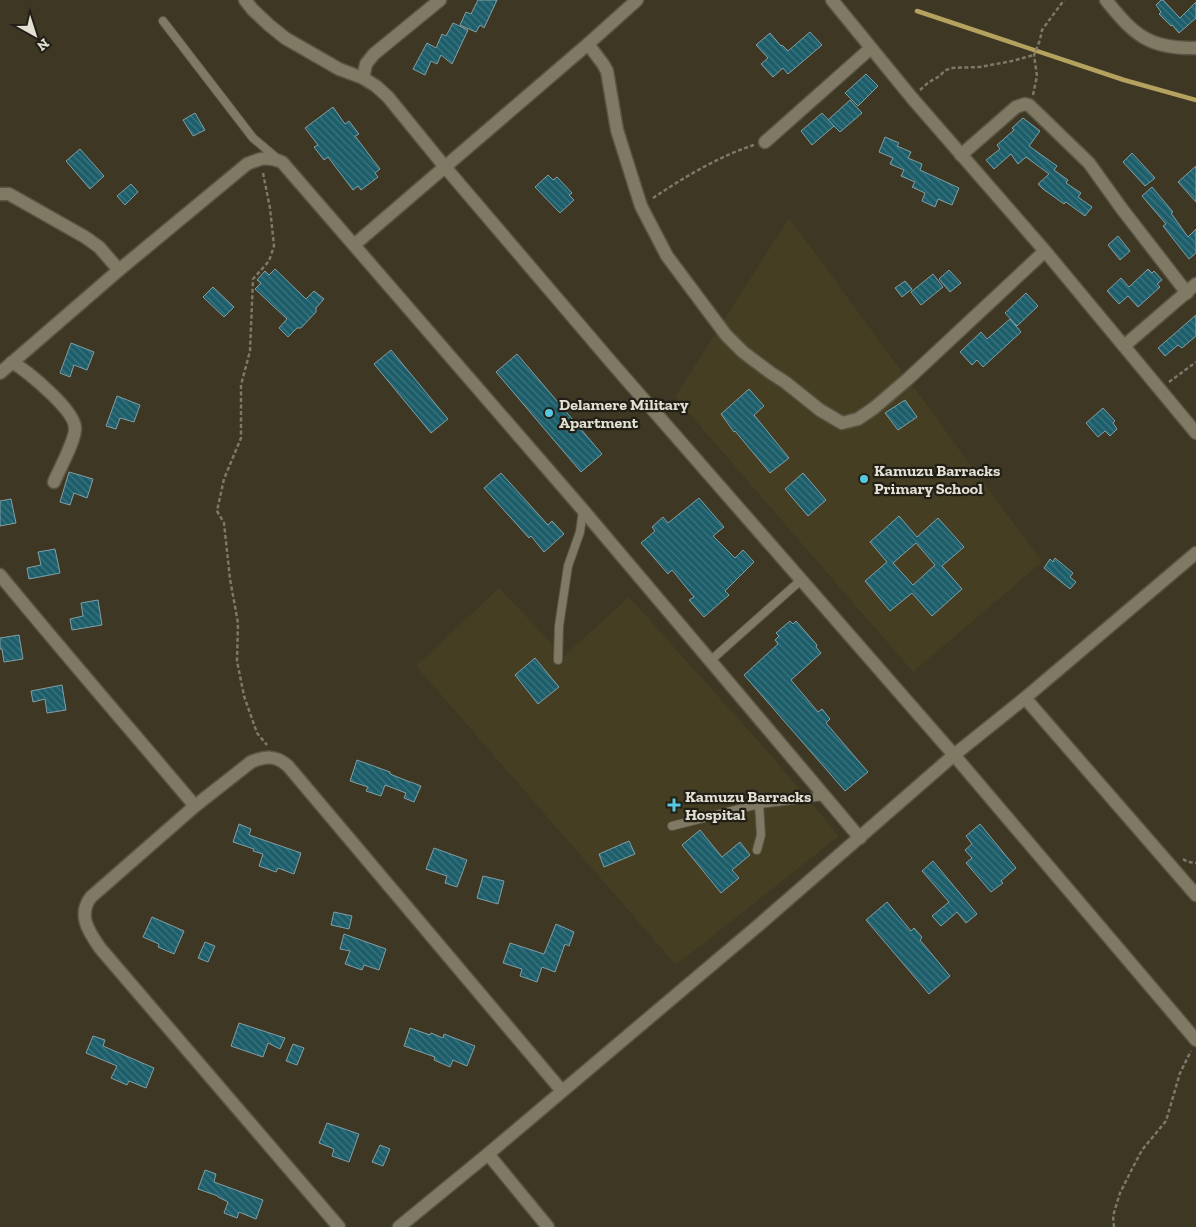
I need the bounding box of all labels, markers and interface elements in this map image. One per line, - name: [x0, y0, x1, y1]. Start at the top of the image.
- north arrow: [10, 10, 60, 60]
- text: N: [33, 35, 52, 55]
- place label: Delamere Military Apartment: [559, 395, 689, 432]
- marker: Delamere Military Apartment: [543, 407, 555, 419]
- place label: Kamuzu Barracks Primary School: [874, 461, 1000, 498]
- marker: Kamuzu Barracks Primary School: [858, 473, 870, 485]
- place label: Kamuzu Barracks Hospital: [685, 787, 811, 824]
- marker: Kamuzu Barracks Hospital: [667, 798, 681, 812]

